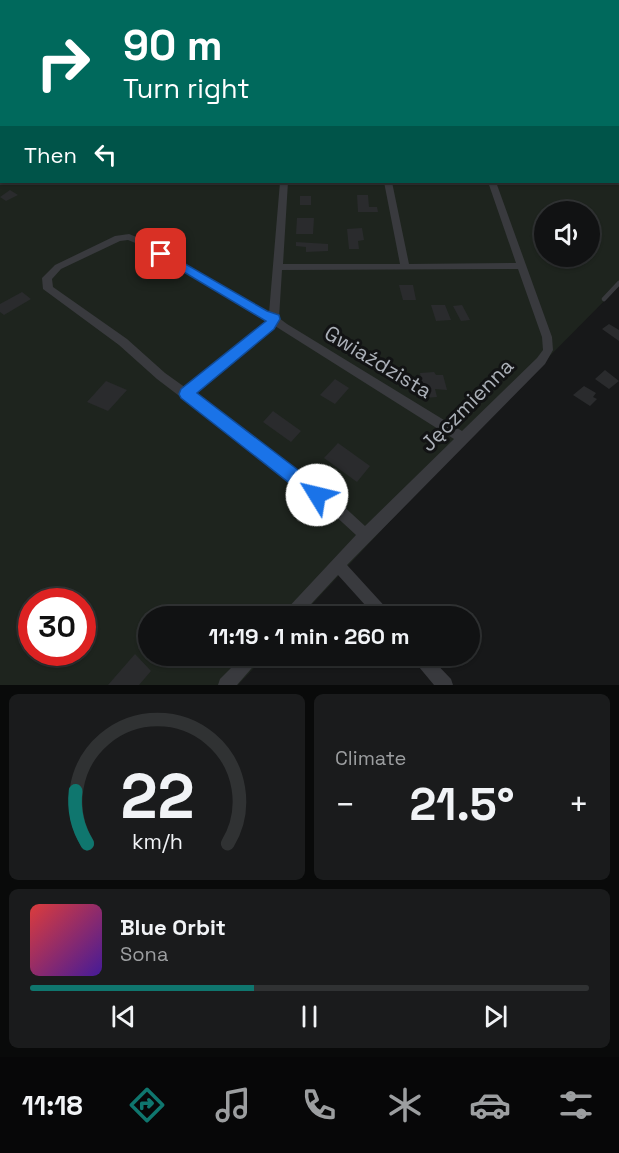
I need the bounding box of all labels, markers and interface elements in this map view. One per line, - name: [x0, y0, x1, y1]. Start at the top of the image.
- text: 90 m: [123, 19, 223, 72]
- icon: right: [24, 24, 102, 102]
- text: Turn right: [123, 71, 250, 106]
- icon: left: [89, 138, 122, 171]
- text: Then: [24, 141, 77, 169]
- map controls: [534, 201, 600, 267]
- button: sound: [534, 201, 600, 267]
- pin: [135, 228, 186, 279]
- icon: arrive: [144, 237, 177, 270]
- street label: Gwiaździsta: [320, 319, 437, 404]
- street label: Jęczmienna: [414, 352, 519, 457]
- position arrow: [285, 463, 349, 527]
- speed limit sign: 30: [18, 588, 96, 666]
- text: 11:19 · 1 min · 260 m: [209, 622, 409, 650]
- text: Climate: [335, 745, 406, 771]
- text: 22: [120, 757, 194, 836]
- text: 21.5°: [409, 776, 515, 833]
- text: −: [335, 784, 355, 826]
- text: +: [569, 784, 589, 826]
- text: km/h: [131, 828, 183, 855]
- text: Blue Orbit: [120, 913, 226, 941]
- text: Sona: [120, 941, 168, 967]
- icon: previous: [107, 1000, 140, 1033]
- icon: pause: [293, 1000, 326, 1033]
- icon: next: [479, 1000, 512, 1033]
- icon: directions: [126, 1084, 168, 1126]
- icon: music: [212, 1084, 254, 1126]
- icon: phone: [298, 1084, 340, 1126]
- icon: climate: [384, 1084, 426, 1126]
- icon: car: [469, 1084, 511, 1126]
- icon: filters: [555, 1084, 597, 1126]
- text: 11:18: [22, 1088, 83, 1123]

